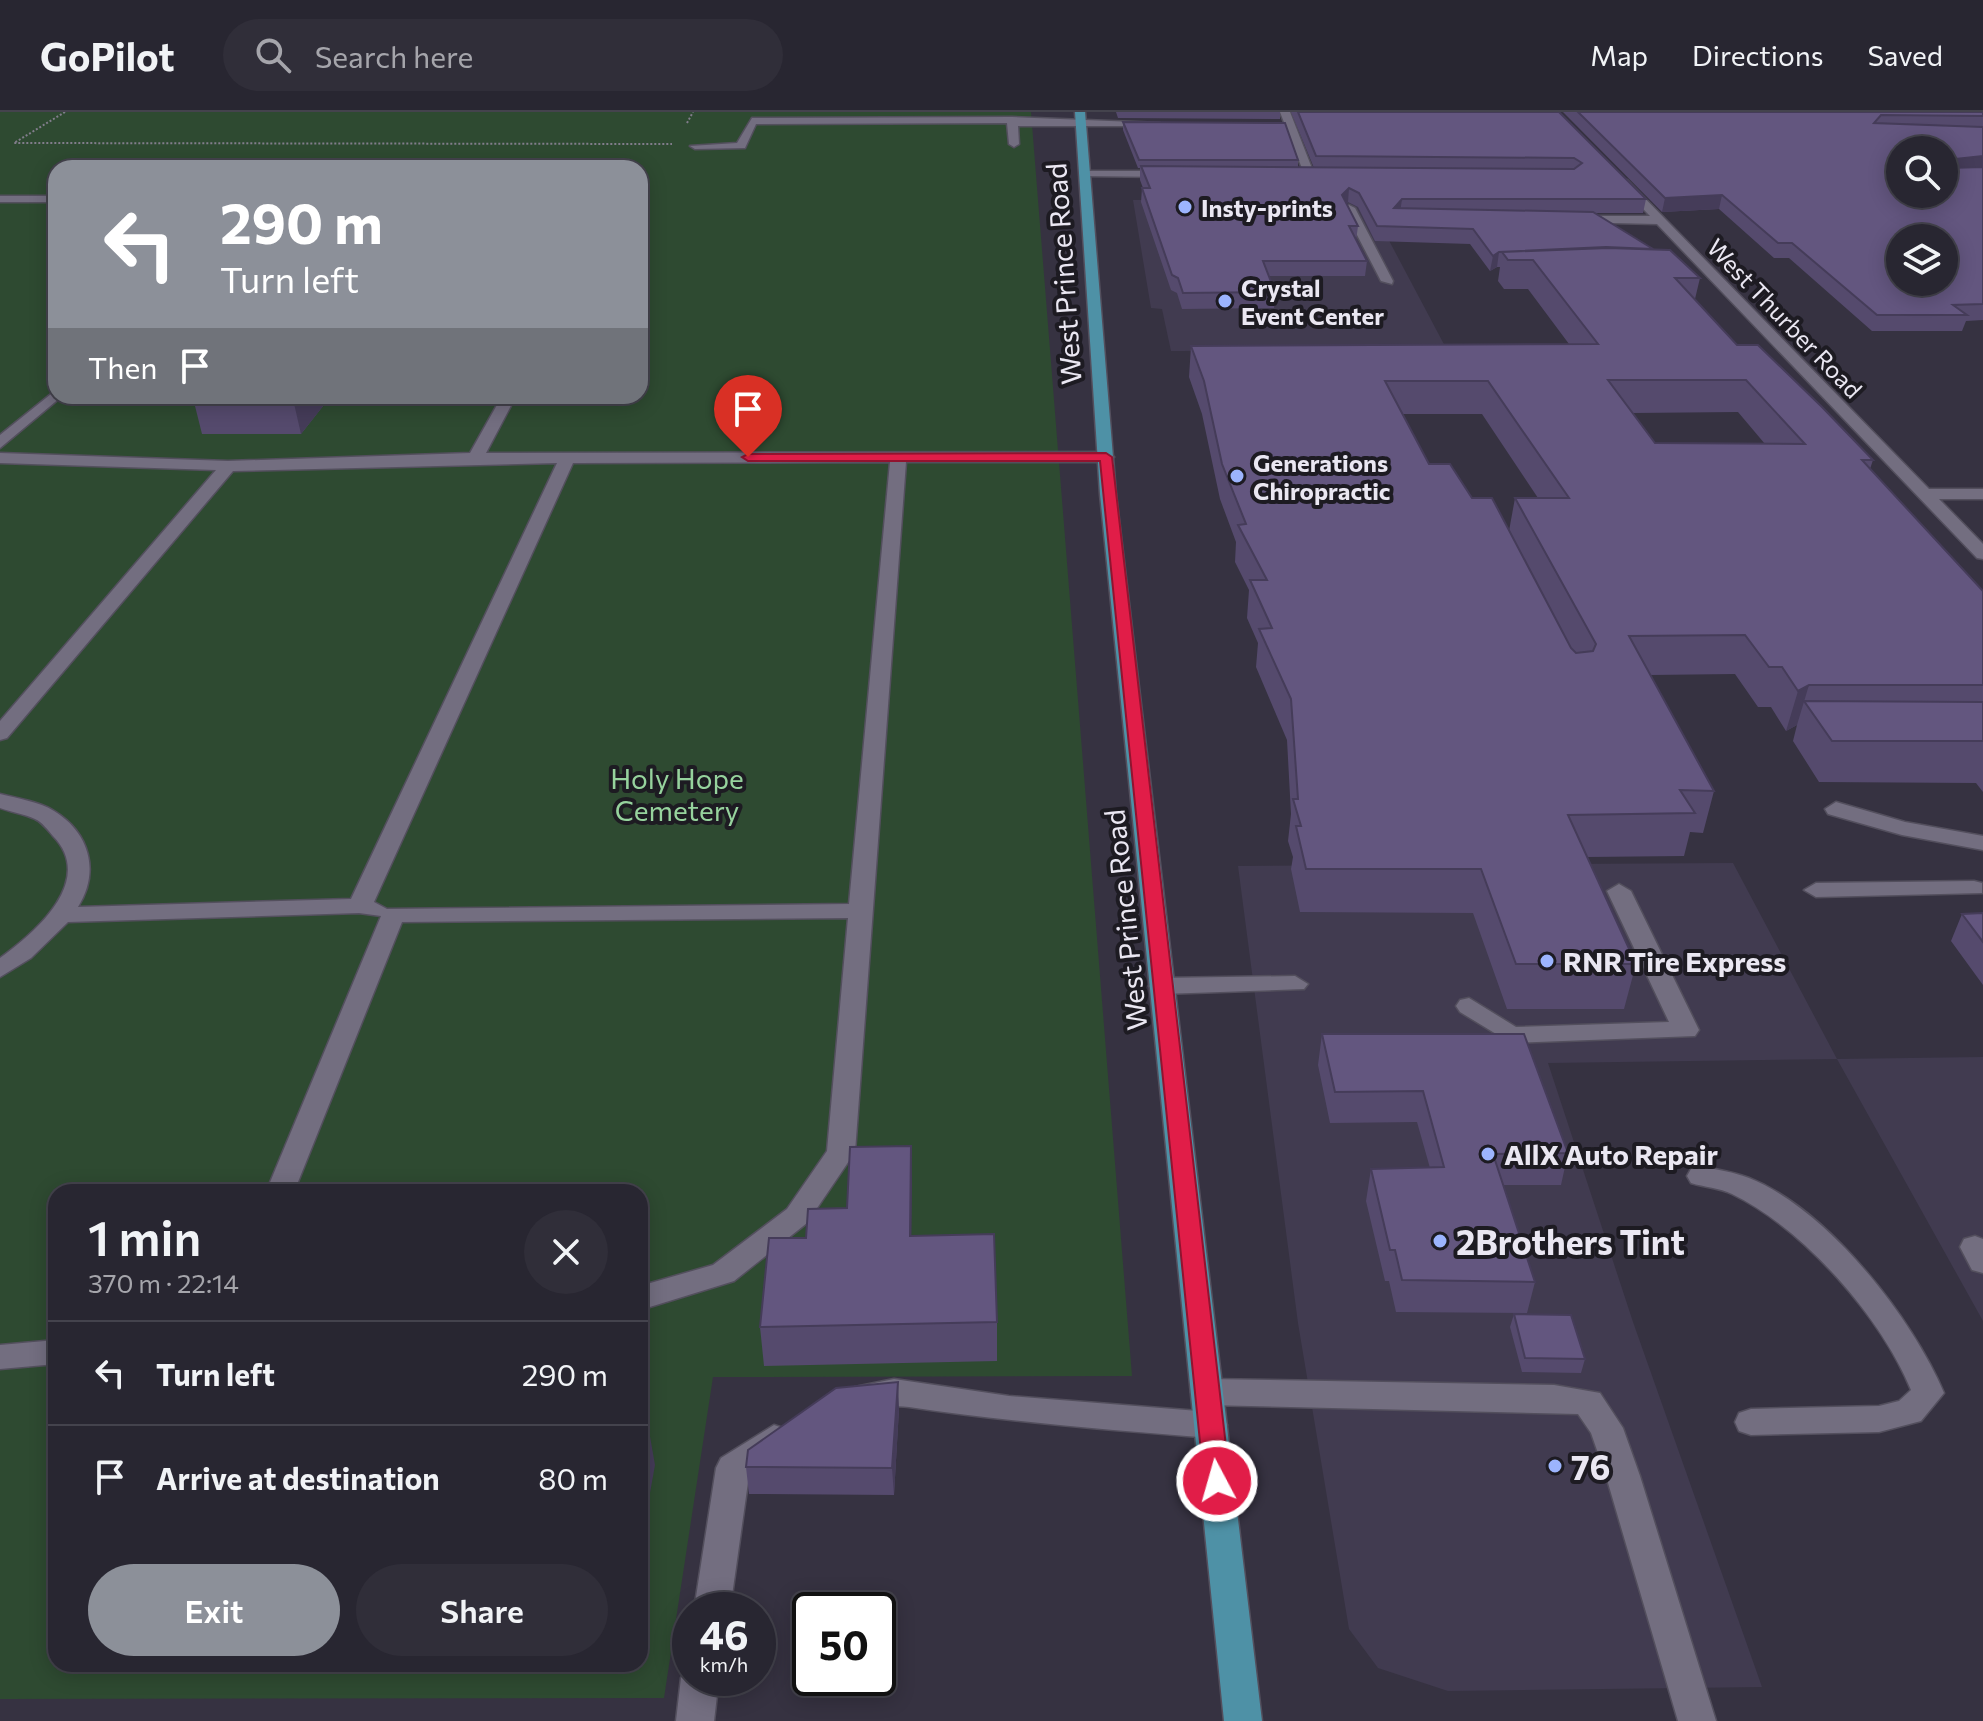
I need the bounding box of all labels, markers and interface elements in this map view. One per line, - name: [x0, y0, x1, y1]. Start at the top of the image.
- search box: [223, 19, 783, 91]
- text: GoPilot: [40, 32, 175, 79]
- icon: search: [251, 33, 295, 77]
- text: Search here: [315, 37, 473, 74]
- text: Map: [1590, 38, 1648, 72]
- text: Directions: [1692, 38, 1823, 72]
- text: Saved: [1867, 38, 1943, 72]
- map controls: [1886, 136, 1958, 296]
- button: search: [1886, 136, 1958, 208]
- street label: West Prince Road: [1038, 162, 1088, 386]
- text: 290 m: [220, 187, 383, 256]
- icon: left: [88, 192, 192, 296]
- place label: Insty-prints: [1201, 193, 1333, 222]
- marker: Insty-prints: [1176, 198, 1194, 216]
- button: layers: [1886, 224, 1958, 296]
- street label: West Thurber Road: [1702, 232, 1868, 404]
- text: Turn left: [220, 256, 359, 300]
- place label: Crystal Event Center: [1241, 273, 1384, 330]
- marker: Crystal Event Center: [1216, 292, 1234, 310]
- icon: arrive: [173, 344, 217, 388]
- text: Then: [88, 348, 157, 385]
- pin: [714, 375, 782, 457]
- icon: arrive: [726, 387, 770, 431]
- place label: Generations Chiropractic: [1253, 448, 1390, 505]
- marker: Generations Chiropractic: [1228, 467, 1246, 485]
- park label: Holy Hope Cemetery: [610, 761, 744, 827]
- street label: West Prince Road: [1096, 808, 1154, 1032]
- place label: RNR Tire Express: [1563, 944, 1786, 978]
- marker: RNR Tire Express: [1538, 952, 1556, 970]
- place label: AllX Auto Repair: [1504, 1137, 1718, 1171]
- marker: AllX Auto Repair: [1479, 1145, 1497, 1163]
- text: 1 min: [88, 1207, 201, 1266]
- button: close: [524, 1210, 608, 1294]
- place label: 2Brothers Tint: [1456, 1220, 1685, 1262]
- marker: 2Brothers Tint: [1431, 1232, 1449, 1250]
- text: 370 m · 22:14: [88, 1267, 239, 1298]
- icon: left: [88, 1351, 132, 1395]
- text: Turn left: [156, 1355, 275, 1392]
- text: 290 m: [522, 1355, 608, 1392]
- position arrow: [1175, 1439, 1259, 1523]
- place label: 76: [1571, 1445, 1610, 1487]
- icon: arrive: [88, 1455, 132, 1499]
- marker: 76: [1546, 1457, 1564, 1475]
- text: Arrive at destination: [156, 1459, 440, 1496]
- text: 80 m: [538, 1459, 608, 1496]
- button: Exit: [88, 1564, 340, 1656]
- button: Share: [356, 1564, 608, 1656]
- speed limit sign: 50: [792, 1592, 896, 1696]
- text: 46: [699, 1609, 749, 1658]
- text: km/h: [700, 1652, 748, 1676]

